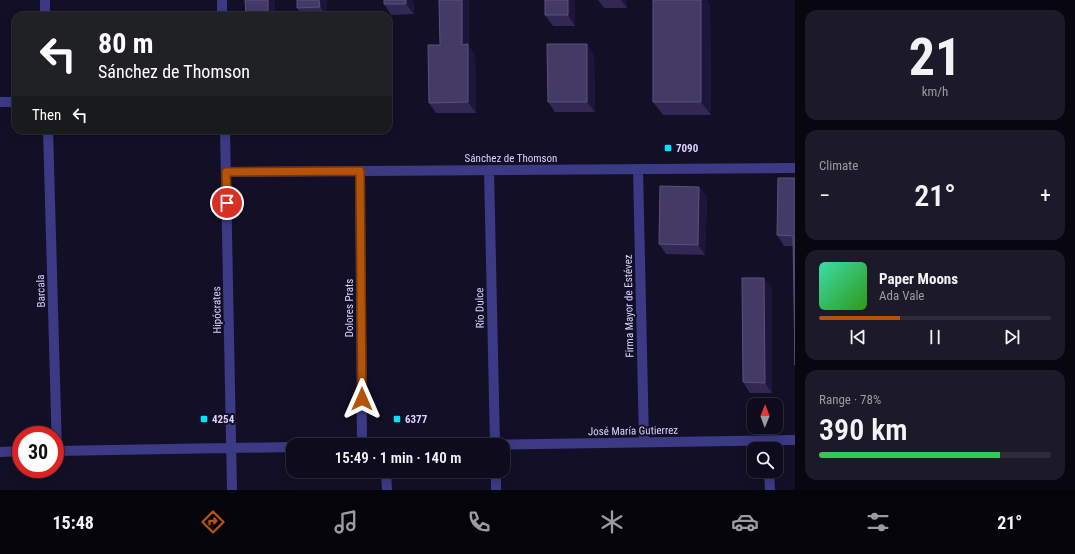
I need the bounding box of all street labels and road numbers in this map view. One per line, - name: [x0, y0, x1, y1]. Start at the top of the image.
- street label: Sánchez de Thomson: [465, 152, 557, 165]
- street label: Firma Mayor de Estévez: [622, 254, 636, 358]
- street label: Barcala: [34, 274, 48, 308]
- street label: Dolores Prats: [343, 279, 356, 337]
- street label: Hipócrates: [210, 286, 224, 334]
- street label: Río Dulce: [473, 287, 487, 329]
- street label: José María Gutierrez: [588, 424, 678, 438]

